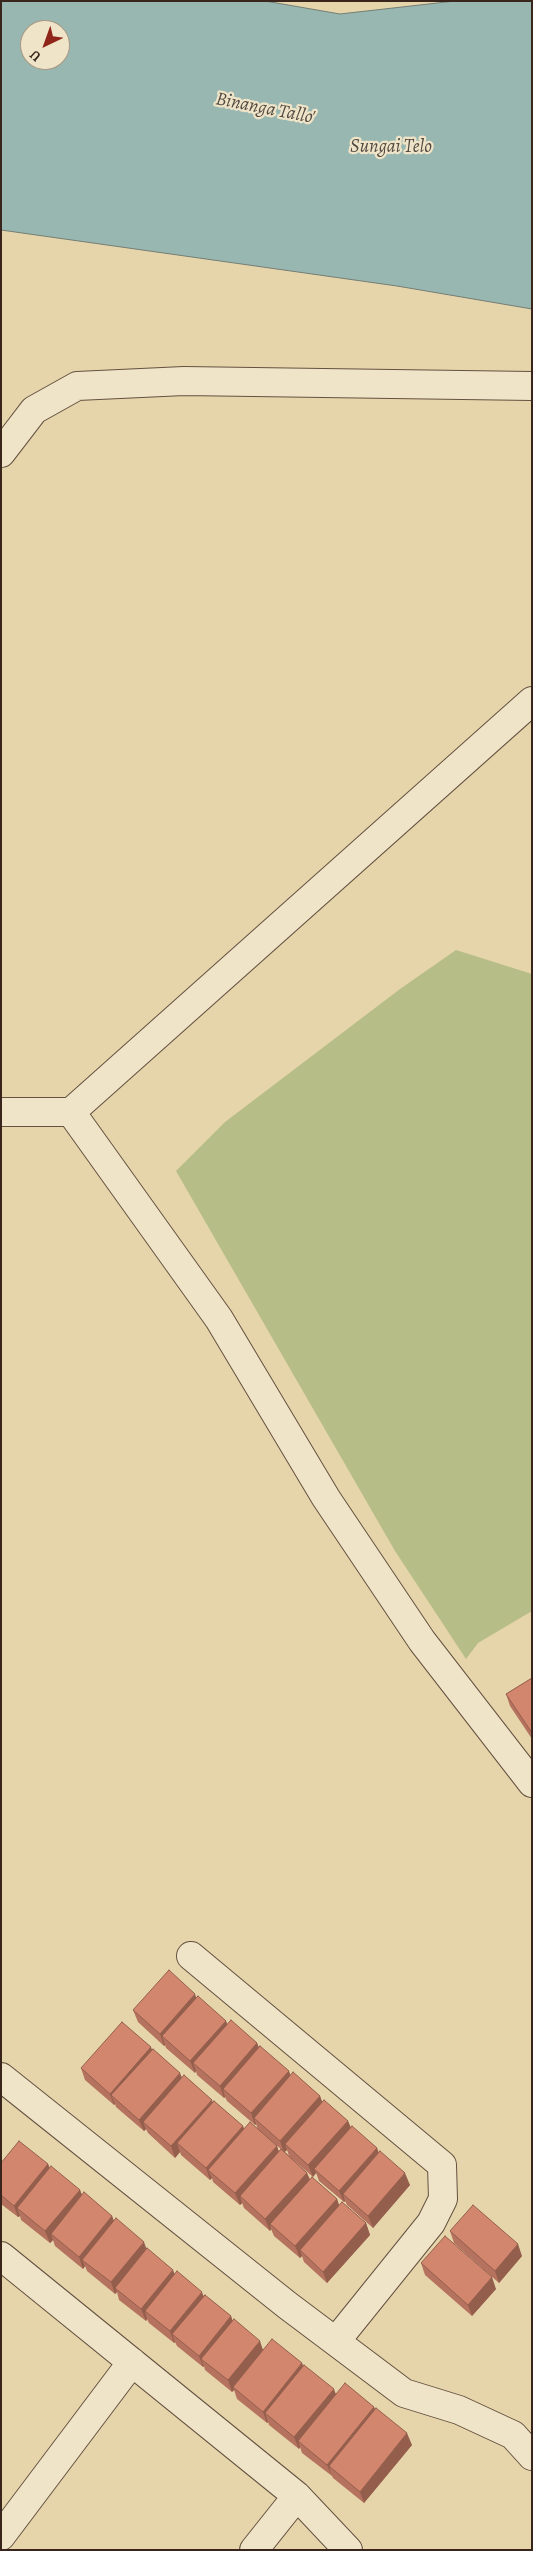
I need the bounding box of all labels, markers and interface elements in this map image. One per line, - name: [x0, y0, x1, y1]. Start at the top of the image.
- north arrow: [20, 20, 70, 70]
- text: U: [26, 46, 45, 66]
- water label: Binanga Tallo': [214, 88, 316, 130]
- water label: Sungai Telo: [350, 136, 432, 158]

